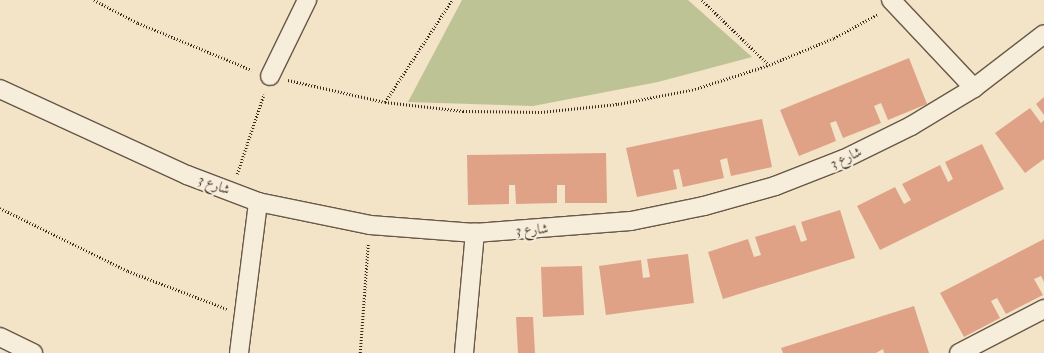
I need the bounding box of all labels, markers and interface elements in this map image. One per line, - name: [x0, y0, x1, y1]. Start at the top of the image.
- street label: شارع 3: [828, 144, 864, 172]
- street label: شارع 3: [196, 171, 232, 199]
- street label: شارع 3: [515, 221, 549, 239]

